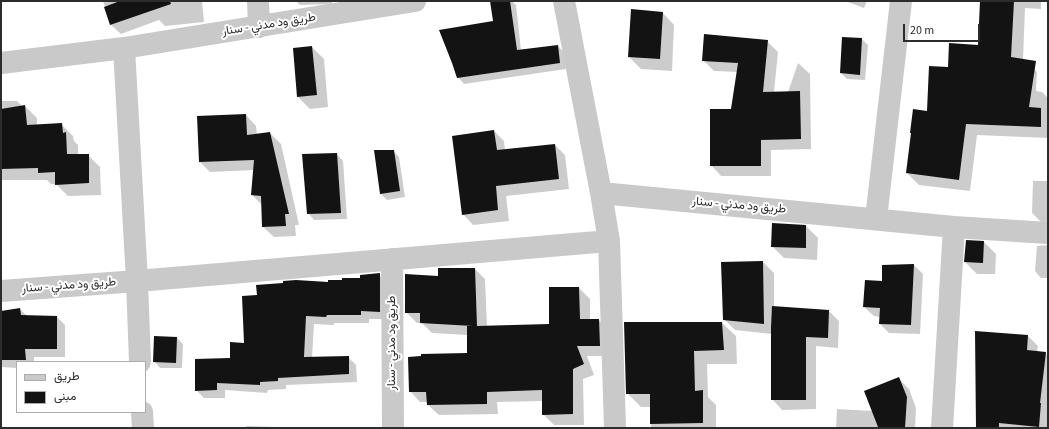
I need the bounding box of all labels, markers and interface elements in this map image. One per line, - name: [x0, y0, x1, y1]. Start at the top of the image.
- street label: طريق ود مدني - سنار: [221, 10, 317, 40]
- scale bar: [905, 16, 982, 42]
- text: 20 m: [910, 22, 934, 39]
- street label: طريق ود مدني - سنار: [691, 195, 787, 217]
- street label: طريق ود مدني - سنار: [21, 276, 117, 296]
- street label: طريق ود مدني - سنار: [385, 296, 399, 390]
- legend: [16, 361, 146, 413]
- text: طريق: [54, 368, 79, 385]
- text: مبنى: [54, 388, 76, 405]

